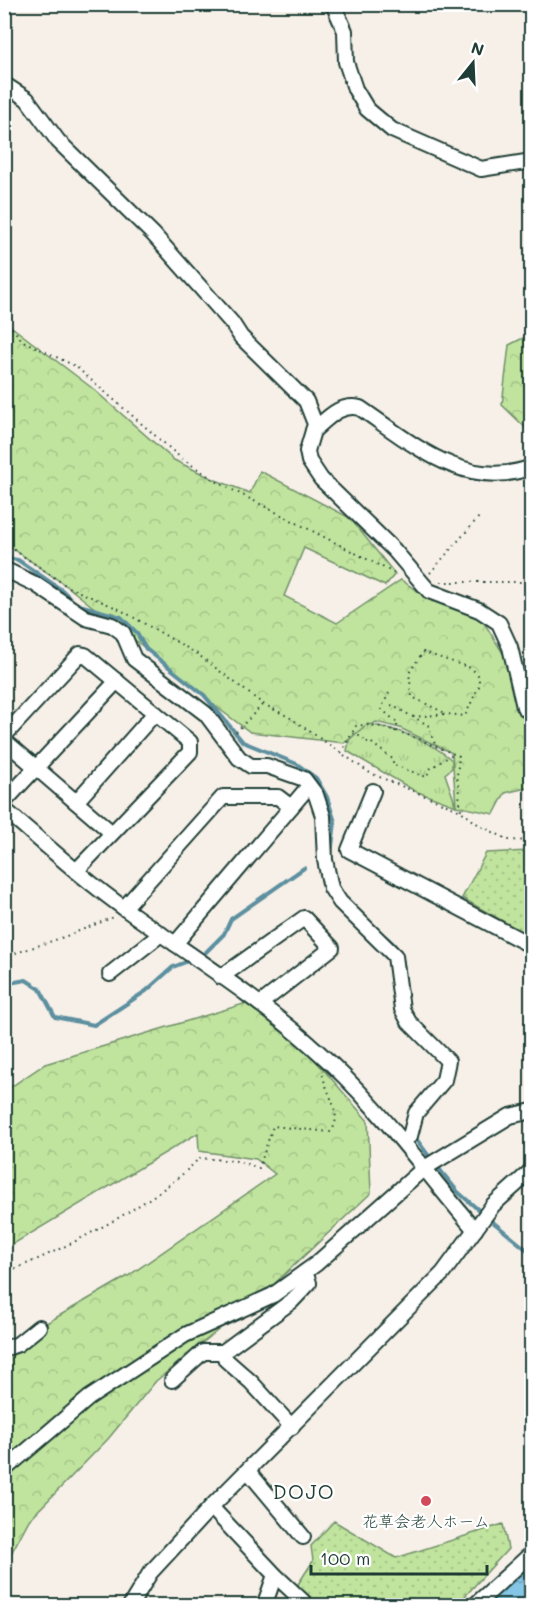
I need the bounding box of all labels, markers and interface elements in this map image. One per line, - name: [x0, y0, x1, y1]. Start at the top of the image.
- north arrow: [443, 33, 503, 93]
- text: N: [469, 36, 487, 60]
- district label: DOJO: [273, 1478, 335, 1504]
- marker: 花草会老人ホーム: [419, 1494, 433, 1508]
- place label: 花草会老人ホーム: [362, 1510, 490, 1531]
- scale bar: [311, 1538, 486, 1576]
- text: 100 m: [320, 1546, 370, 1570]

